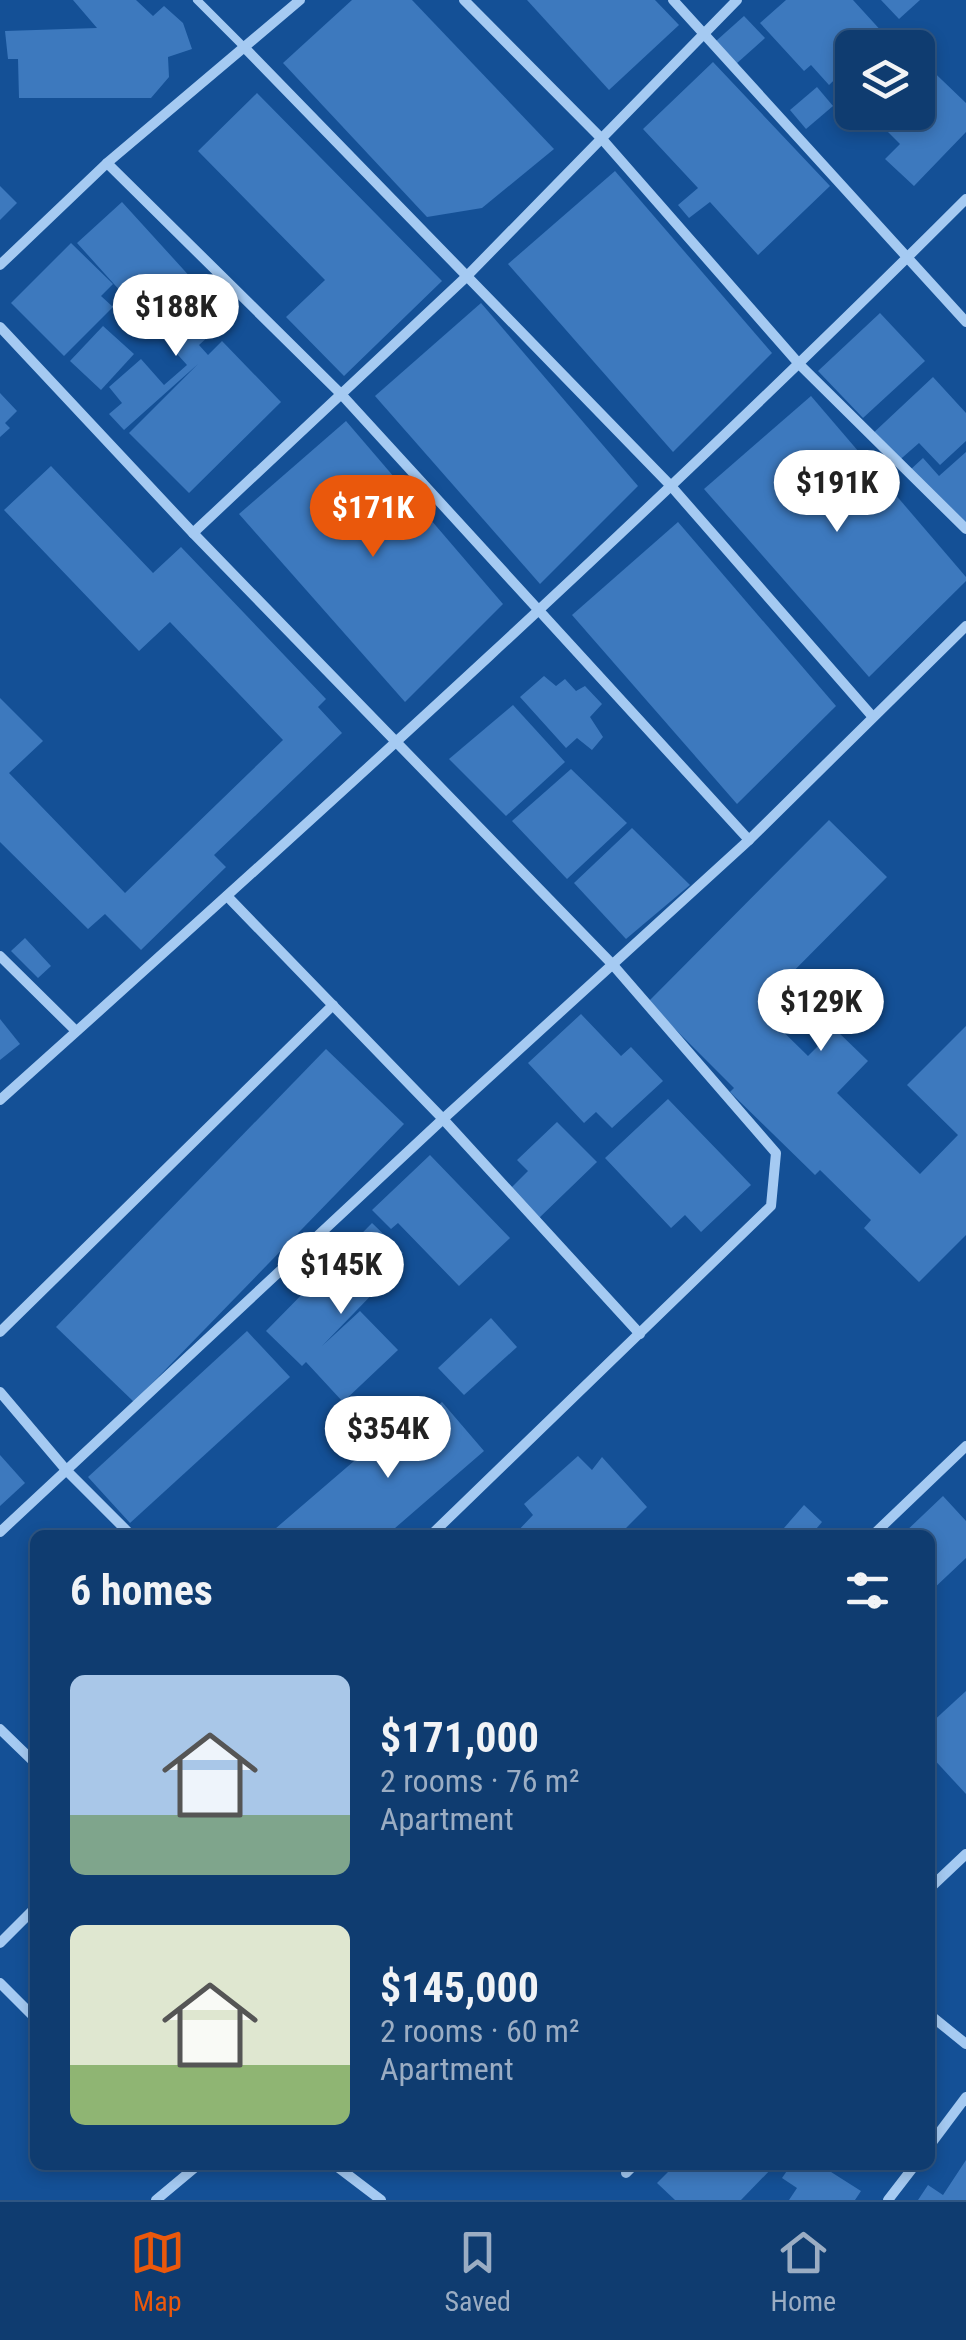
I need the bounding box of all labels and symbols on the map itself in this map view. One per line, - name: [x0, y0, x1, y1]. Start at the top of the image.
- pin: $188K: [106, 274, 246, 359]
- pin: $191K: [767, 450, 907, 535]
- pin: $171K: [303, 475, 443, 560]
- pin: $129K: [751, 969, 891, 1054]
- pin: $145K: [271, 1232, 411, 1317]
- pin: $354K: [318, 1396, 458, 1481]

